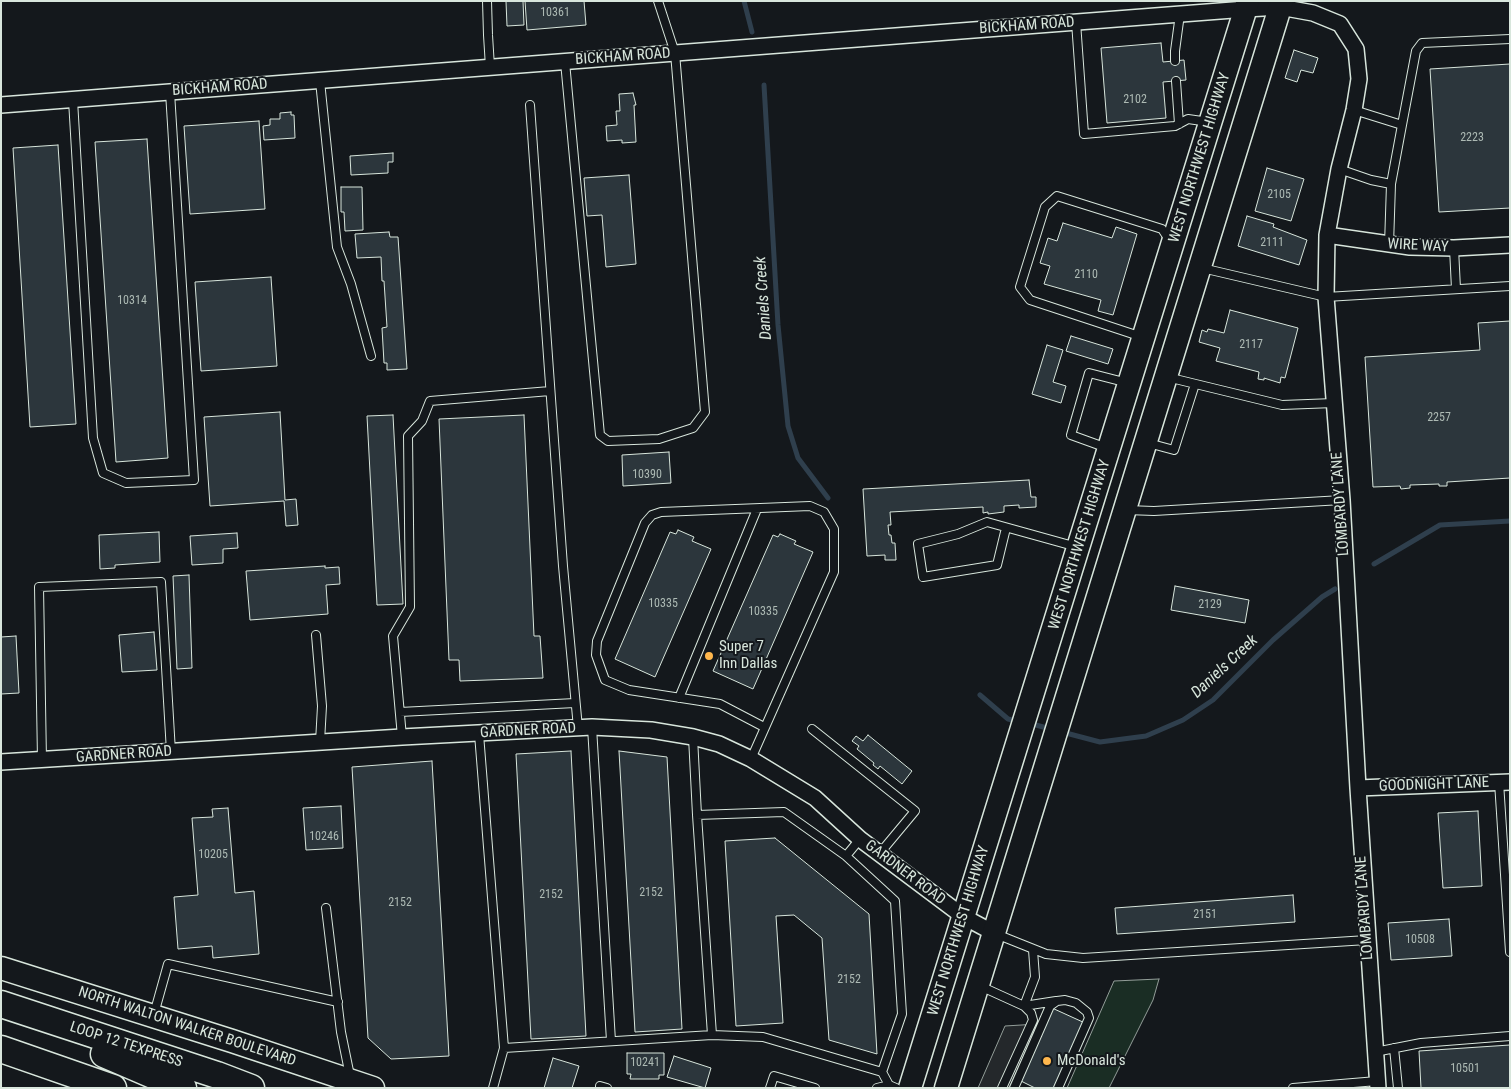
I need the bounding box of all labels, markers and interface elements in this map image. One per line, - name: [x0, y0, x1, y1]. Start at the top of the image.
- house number: 10361: [540, 6, 570, 20]
- street label: BICKHAM ROAD: [979, 14, 1075, 38]
- street label: BICKHAM ROAD: [575, 45, 671, 69]
- street label: WEST NORTHWEST HIGHWAY: [1166, 71, 1234, 245]
- street label: BICKHAM ROAD: [172, 76, 268, 100]
- house number: 2102: [1123, 93, 1147, 107]
- house number: 2223: [1460, 131, 1484, 145]
- house number: 2105: [1267, 188, 1291, 202]
- street label: WIRE WAY: [1387, 235, 1449, 257]
- house number: 2111: [1260, 236, 1284, 250]
- water label: Daniels Creek: [751, 256, 777, 340]
- house number: 2110: [1074, 268, 1098, 282]
- house number: 10314: [117, 294, 147, 308]
- house number: 2117: [1239, 338, 1263, 352]
- house number: 2257: [1427, 411, 1451, 425]
- street label: LOMBARDY LANE: [1328, 451, 1354, 557]
- street label: WEST NORTHWEST HIGHWAY: [1046, 458, 1114, 632]
- house number: 10390: [632, 468, 662, 482]
- house number: 10335: [648, 597, 678, 611]
- house number: 2129: [1198, 598, 1222, 612]
- house number: 10335: [748, 605, 778, 619]
- water label: Daniels Creek: [1188, 631, 1262, 703]
- place label: Super 7 Inn Dallas: [719, 638, 777, 673]
- marker: Super 7 Inn Dallas: [703, 650, 715, 662]
- street label: GARDNER ROAD: [479, 719, 577, 743]
- street label: GARDNER ROAD: [75, 743, 173, 767]
- street label: GOODNIGHT LANE: [1379, 774, 1489, 796]
- house number: 10246: [309, 830, 339, 844]
- street label: GARDNER ROAD: [861, 837, 949, 909]
- street label: WEST NORTHWEST HIGHWAY: [925, 844, 993, 1018]
- house number: 10205: [198, 848, 228, 862]
- street label: LOMBARDY LANE: [1352, 855, 1378, 961]
- house number: 2152: [639, 886, 663, 900]
- house number: 2152: [539, 888, 563, 902]
- house number: 2152: [388, 896, 412, 910]
- house number: 2151: [1193, 908, 1217, 922]
- house number: 10508: [1405, 933, 1435, 947]
- house number: 2152: [837, 973, 861, 987]
- street label: NORTH WALTON WALKER BOULEVARD: [76, 983, 298, 1071]
- street label: LOOP 12 TEXPRESS: [67, 1018, 185, 1072]
- place label: McDonald's: [1057, 1052, 1126, 1070]
- marker: McDonald's: [1041, 1055, 1053, 1067]
- house number: 10241: [630, 1056, 660, 1070]
- house number: 10501: [1450, 1062, 1480, 1076]

